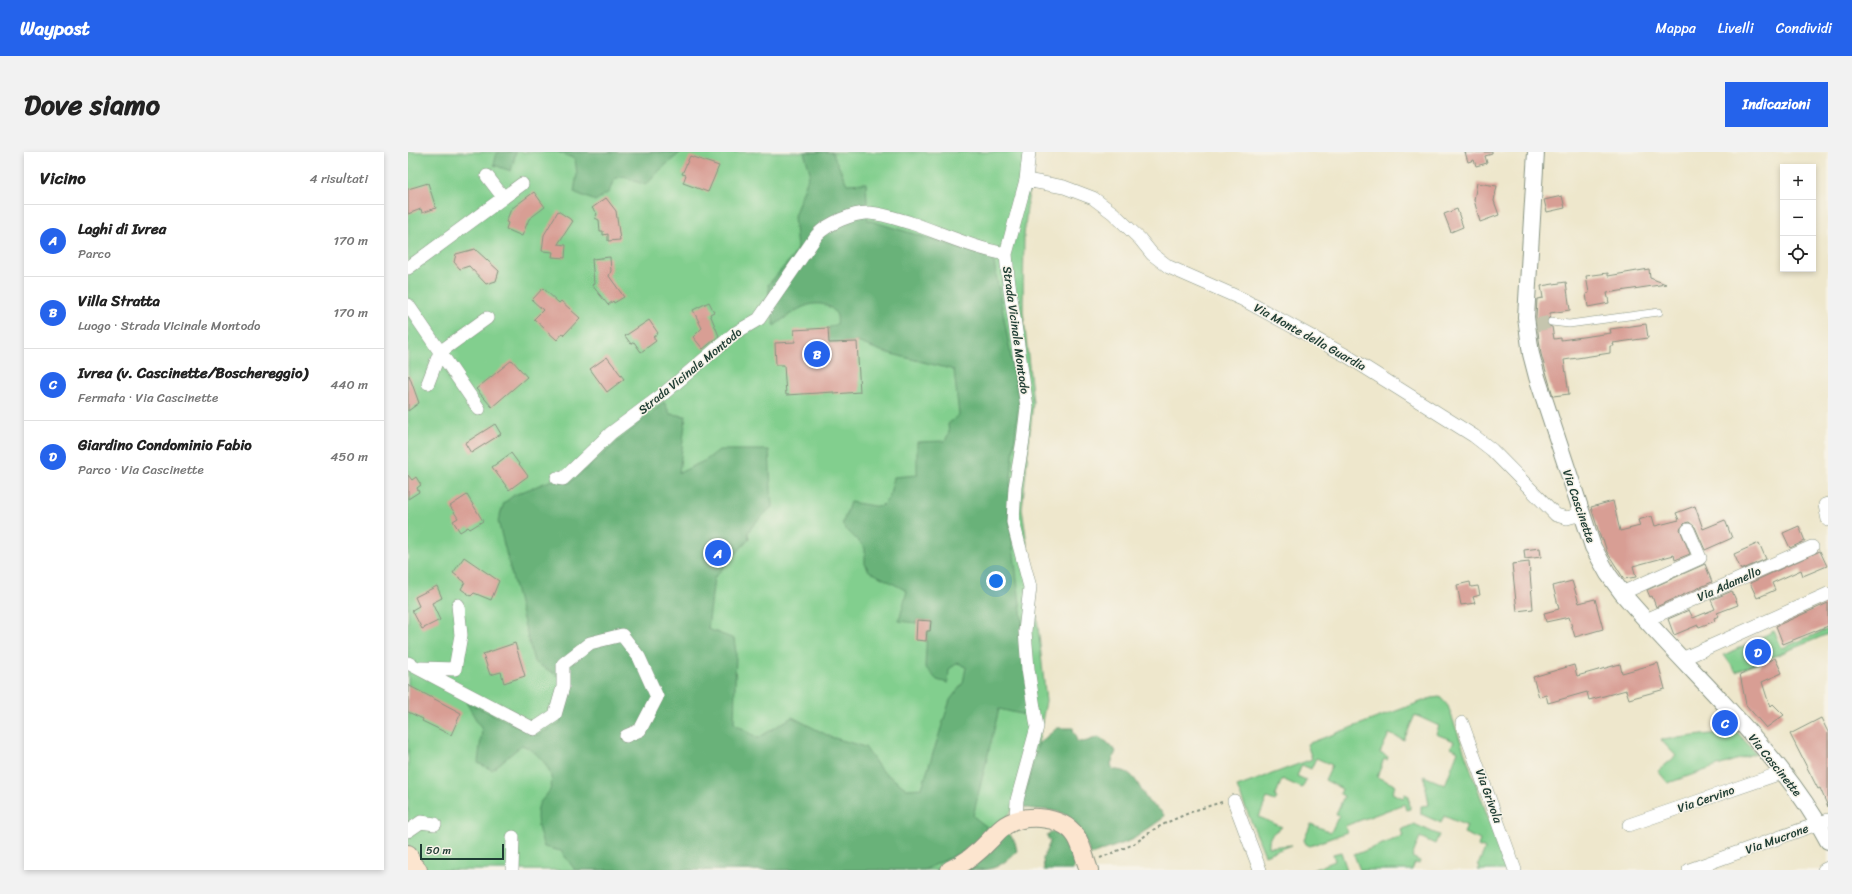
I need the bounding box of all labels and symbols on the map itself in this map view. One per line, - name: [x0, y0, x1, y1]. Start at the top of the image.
- street label: Strada Vicinale Montodo: [996, 265, 1036, 395]
- street label: Via Monte della Guardia: [1250, 297, 1370, 377]
- street label: Strada Vicinale Montodo: [633, 322, 747, 420]
- pin: B: [804, 339, 830, 369]
- street label: Via Cascinette: [1556, 466, 1602, 546]
- pin: A: [705, 538, 731, 568]
- street label: Via Adamello: [1693, 560, 1765, 608]
- your location: [986, 571, 1006, 591]
- pin: D: [1745, 637, 1771, 667]
- pin: C: [1712, 708, 1738, 738]
- street label: Via Cascinette: [1742, 728, 1808, 802]
- street label: Via Grivola: [1469, 766, 1509, 827]
- street label: Via Cervino: [1674, 779, 1738, 819]
- street label: Via Mucrone: [1742, 817, 1812, 861]
- scale bar: [420, 842, 504, 861]

